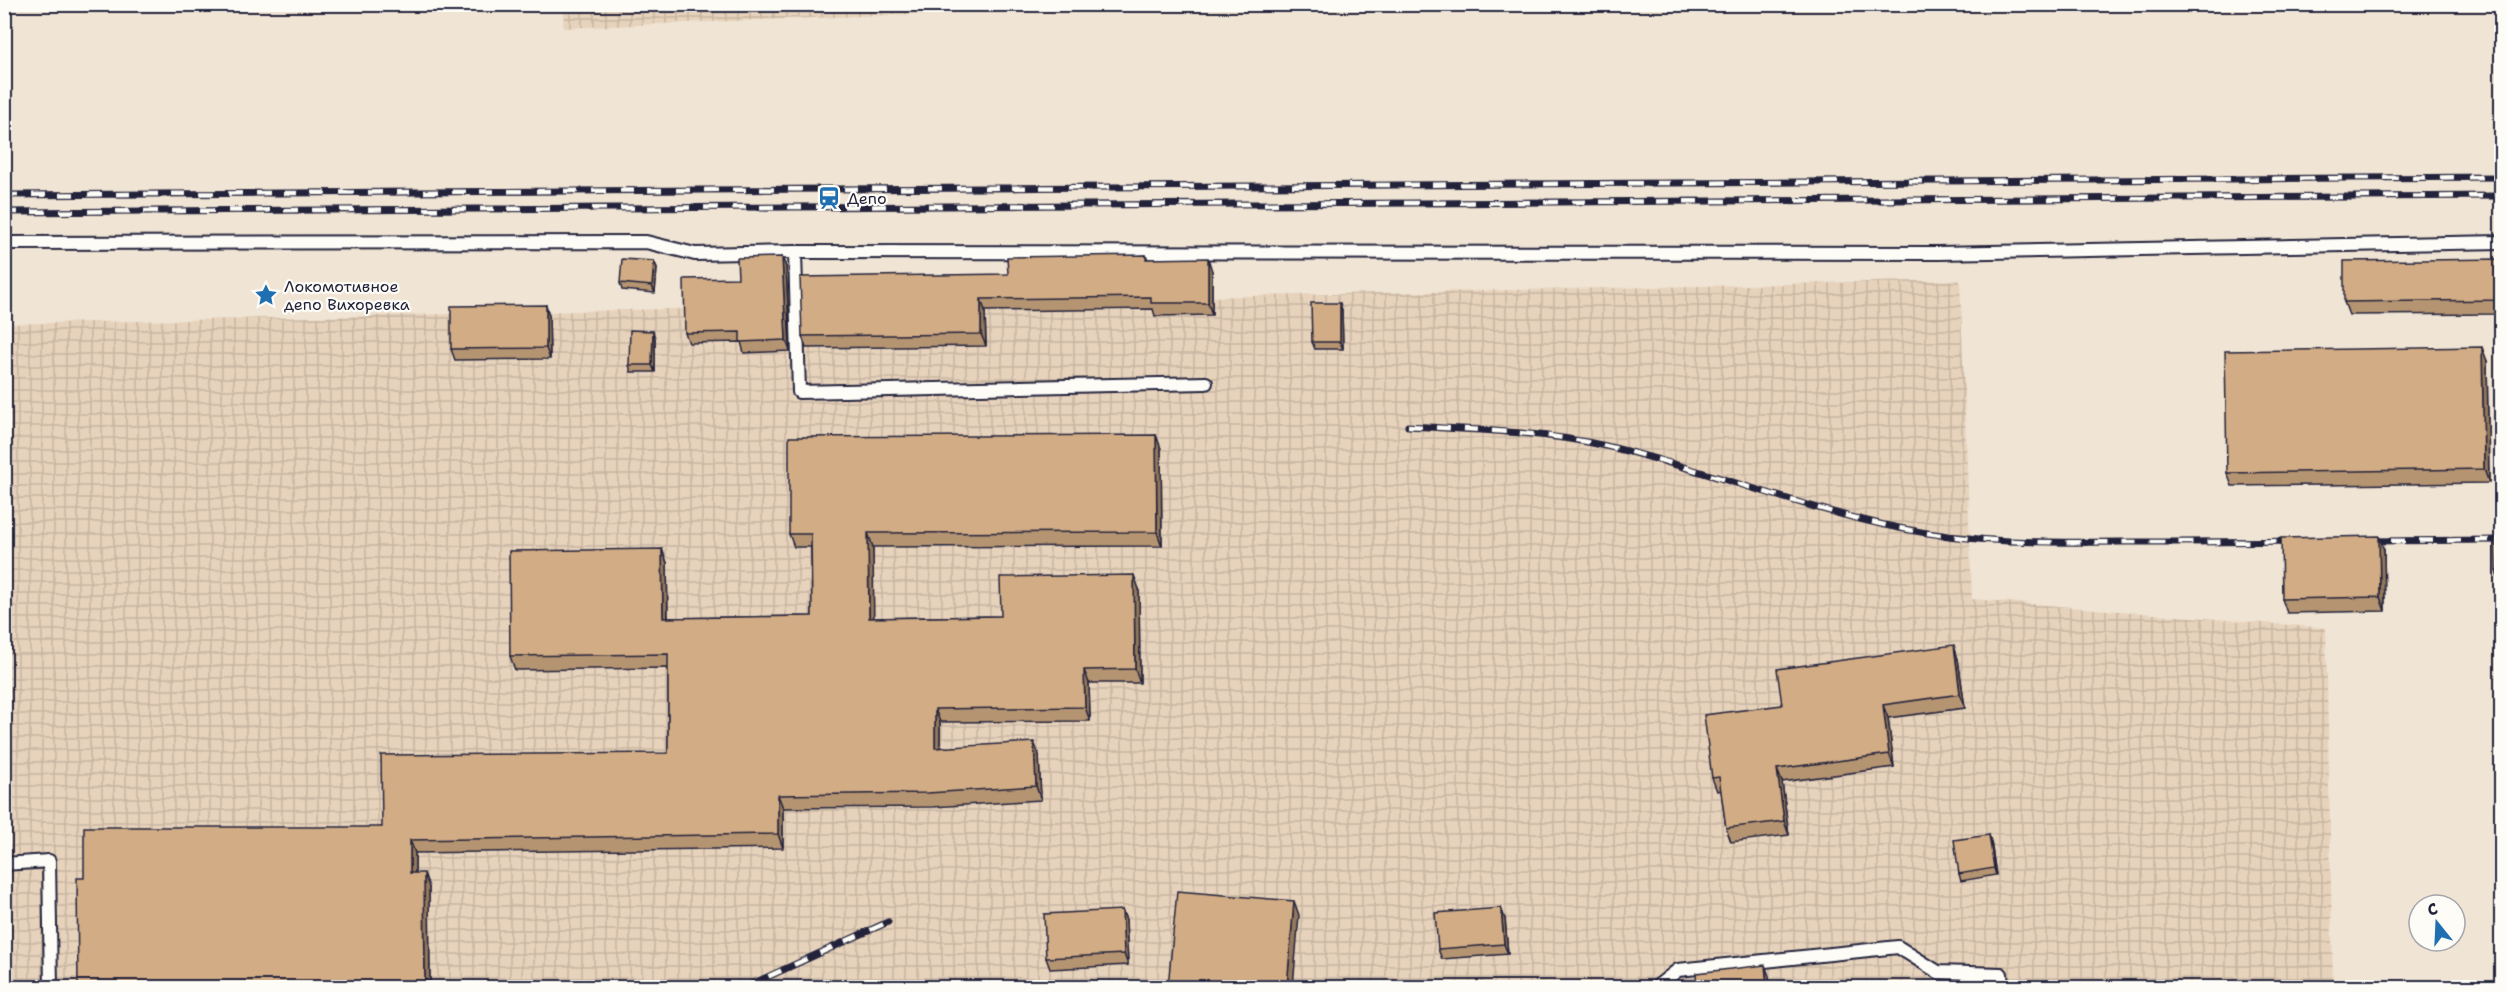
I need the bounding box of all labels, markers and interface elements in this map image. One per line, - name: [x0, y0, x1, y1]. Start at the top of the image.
- station icon: Депо: [816, 185, 842, 211]
- place label: Депо: [847, 188, 887, 209]
- place label: Локомотивное депо Вихоревка: [284, 276, 410, 315]
- place icon: Локомотивное депо Вихоревка: [253, 282, 279, 308]
- north arrow: [2407, 893, 2467, 953]
- text: С: [2425, 898, 2441, 921]

